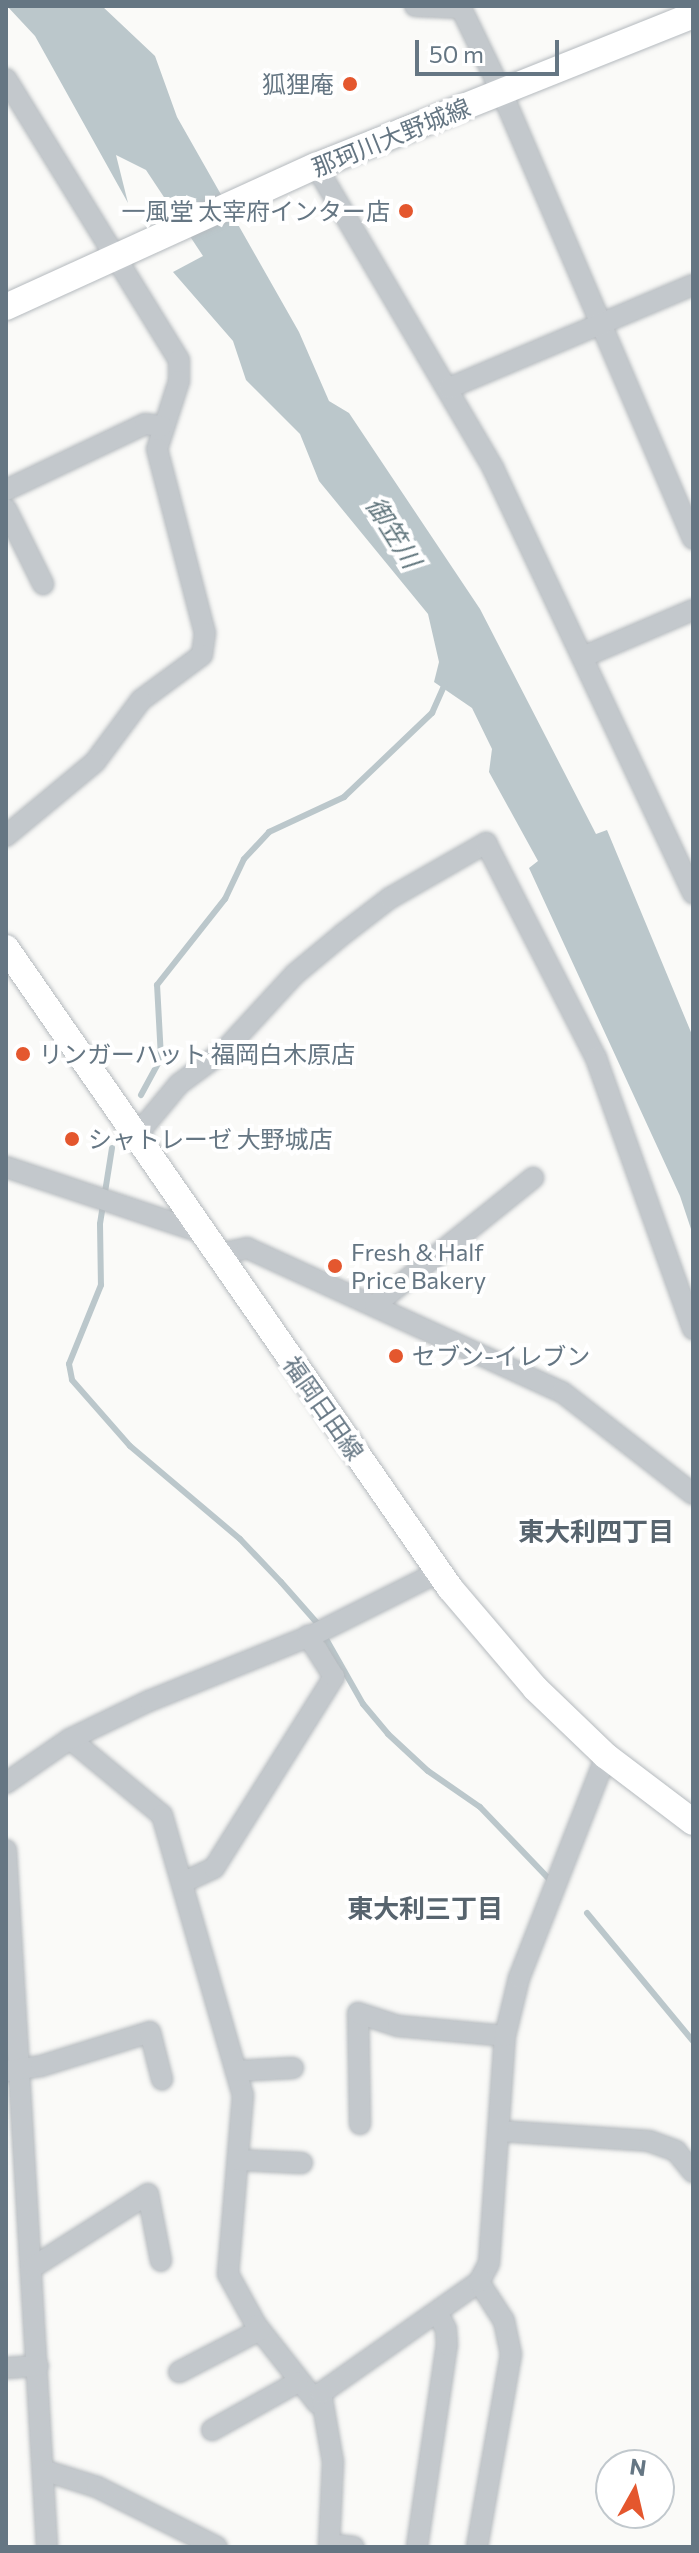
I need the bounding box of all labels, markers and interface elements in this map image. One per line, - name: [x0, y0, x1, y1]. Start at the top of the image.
- scale bar: [419, 24, 563, 74]
- text: 50 m: [429, 39, 484, 68]
- place label: 狐狸庵: [262, 70, 334, 98]
- marker: 狐狸庵: [341, 75, 359, 93]
- street label: 那珂川大野城線: [308, 92, 474, 182]
- place label: 一風堂 太宰府インター店: [121, 197, 390, 225]
- marker: 一風堂 太宰府インター店: [397, 202, 415, 220]
- water label: 御笠川: [360, 491, 428, 573]
- place label: リンガーハット 福岡白木原店: [39, 1040, 356, 1068]
- marker: リンガーハット 福岡白木原店: [14, 1045, 32, 1063]
- place label: シャトレーゼ 大野城店: [88, 1125, 333, 1153]
- marker: シャトレーゼ 大野城店: [63, 1130, 81, 1148]
- place label: Fresh & Half Price Bakery: [351, 1238, 486, 1294]
- marker: Fresh & Half Price Bakery: [326, 1257, 344, 1275]
- place label: セブン-イレブン: [412, 1342, 590, 1370]
- marker: セブン-イレブン: [387, 1347, 405, 1365]
- street label: 福岡日田線: [278, 1351, 370, 1465]
- district label: 東大利四丁目: [518, 1515, 674, 1547]
- district label: 東大利三丁目: [347, 1892, 503, 1924]
- north arrow: [595, 2449, 675, 2529]
- text: N: [628, 2452, 648, 2481]

